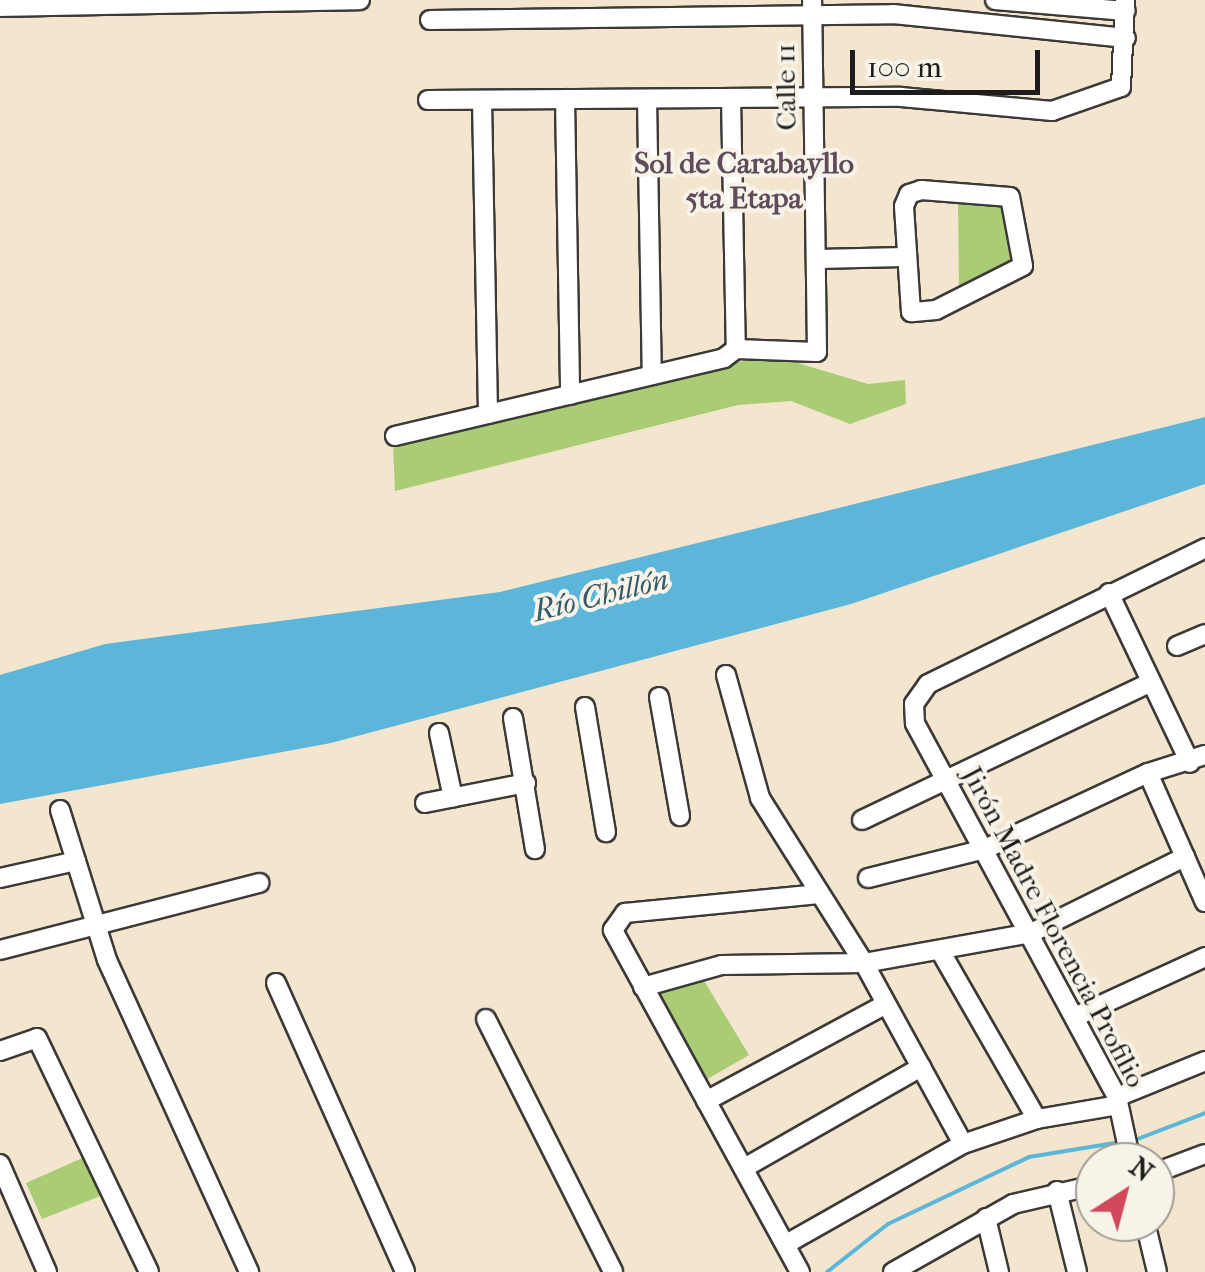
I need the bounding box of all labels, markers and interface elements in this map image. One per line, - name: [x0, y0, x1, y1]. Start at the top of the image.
- scale bar: [855, 30, 1045, 92]
- street label: Calle 11: [768, 43, 804, 131]
- text: 100 m: [867, 50, 942, 85]
- district label: Sol de Carabayllo 5ta Etapa: [634, 146, 854, 216]
- water label: Río Chillón: [530, 562, 672, 630]
- street label: Jirón Madre Florencia Profilio: [955, 761, 1153, 1093]
- north arrow: [1075, 1142, 1175, 1242]
- text: N: [1123, 1149, 1160, 1189]

